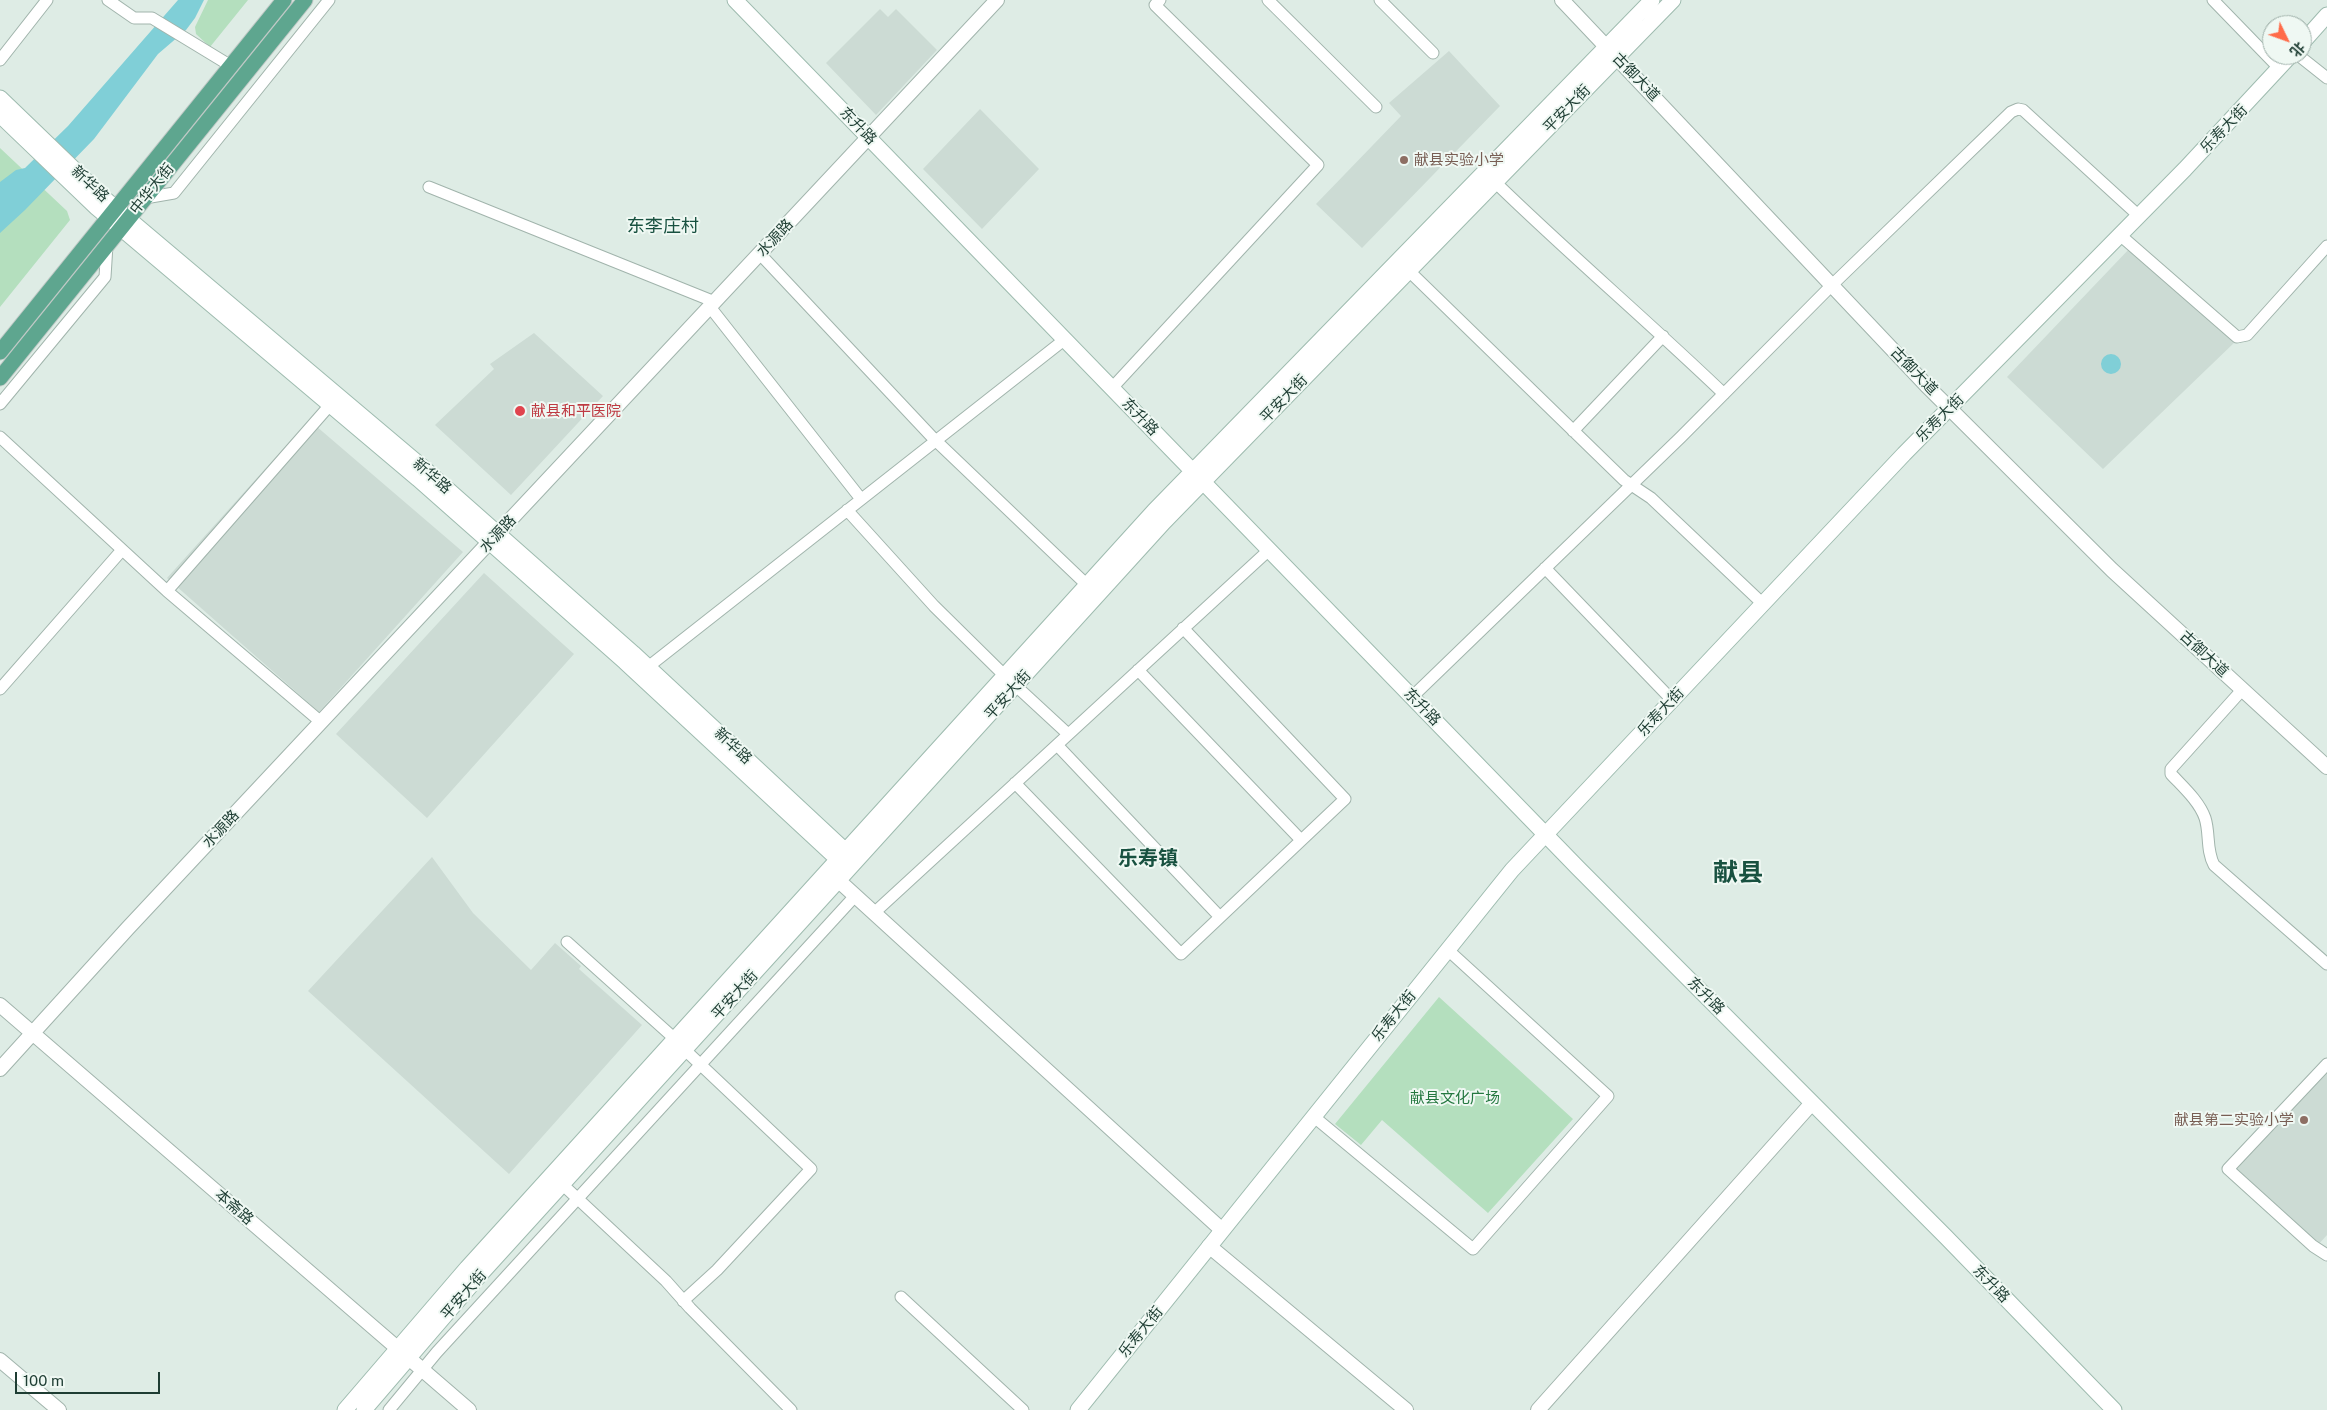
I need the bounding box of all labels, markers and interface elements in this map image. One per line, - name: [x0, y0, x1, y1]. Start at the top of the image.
- north arrow: [2262, 15, 2312, 65]
- text: 北: [2287, 39, 2308, 60]
- street label: 古御大道: [1609, 49, 1663, 105]
- street label: 平安大街: [1540, 81, 1594, 137]
- street label: 乐寿大街: [2197, 101, 2251, 157]
- street label: 东升路: [836, 104, 880, 148]
- place label: 献县实验小学: [1414, 151, 1504, 169]
- marker: 献县实验小学: [1398, 154, 1410, 166]
- street label: 中华大街: [126, 160, 178, 218]
- street label: 新华路: [67, 162, 113, 206]
- district label: 东李庄村: [627, 215, 699, 237]
- street label: 水源路: [753, 215, 797, 261]
- street label: 古御大道: [1887, 343, 1941, 399]
- street label: 平安大街: [1257, 371, 1311, 427]
- street label: 乐寿大街: [1912, 390, 1968, 446]
- street label: 东升路: [1118, 395, 1162, 439]
- place label: 献县和平医院: [531, 402, 621, 420]
- marker: 献县和平医院: [513, 404, 527, 418]
- street label: 新华路: [409, 454, 455, 498]
- street label: 水源路: [476, 511, 520, 557]
- street label: 古御大道: [2176, 627, 2232, 681]
- street label: 平安大街: [981, 667, 1035, 723]
- street label: 乐寿大街: [1634, 684, 1688, 740]
- street label: 东升路: [1400, 685, 1444, 729]
- street label: 新华路: [710, 724, 756, 768]
- street label: 水源路: [199, 806, 243, 852]
- district label: 乐寿镇: [1118, 847, 1178, 871]
- district label: 献县: [1713, 858, 1763, 888]
- street label: 平安大街: [708, 967, 762, 1023]
- street label: 东升路: [1684, 974, 1728, 1018]
- street label: 乐寿大街: [1368, 987, 1420, 1045]
- park label: 献县文化广场: [1410, 1089, 1500, 1107]
- place label: 献县第二实验小学: [2174, 1111, 2294, 1129]
- marker: 献县第二实验小学: [2298, 1114, 2310, 1126]
- street label: 本斋路: [211, 1185, 257, 1229]
- street label: 东升路: [1969, 1262, 2013, 1306]
- street label: 平安大街: [438, 1266, 490, 1324]
- street label: 乐寿大街: [1115, 1303, 1167, 1361]
- scale bar: [18, 1362, 162, 1394]
- text: 100 m: [23, 1372, 64, 1389]

